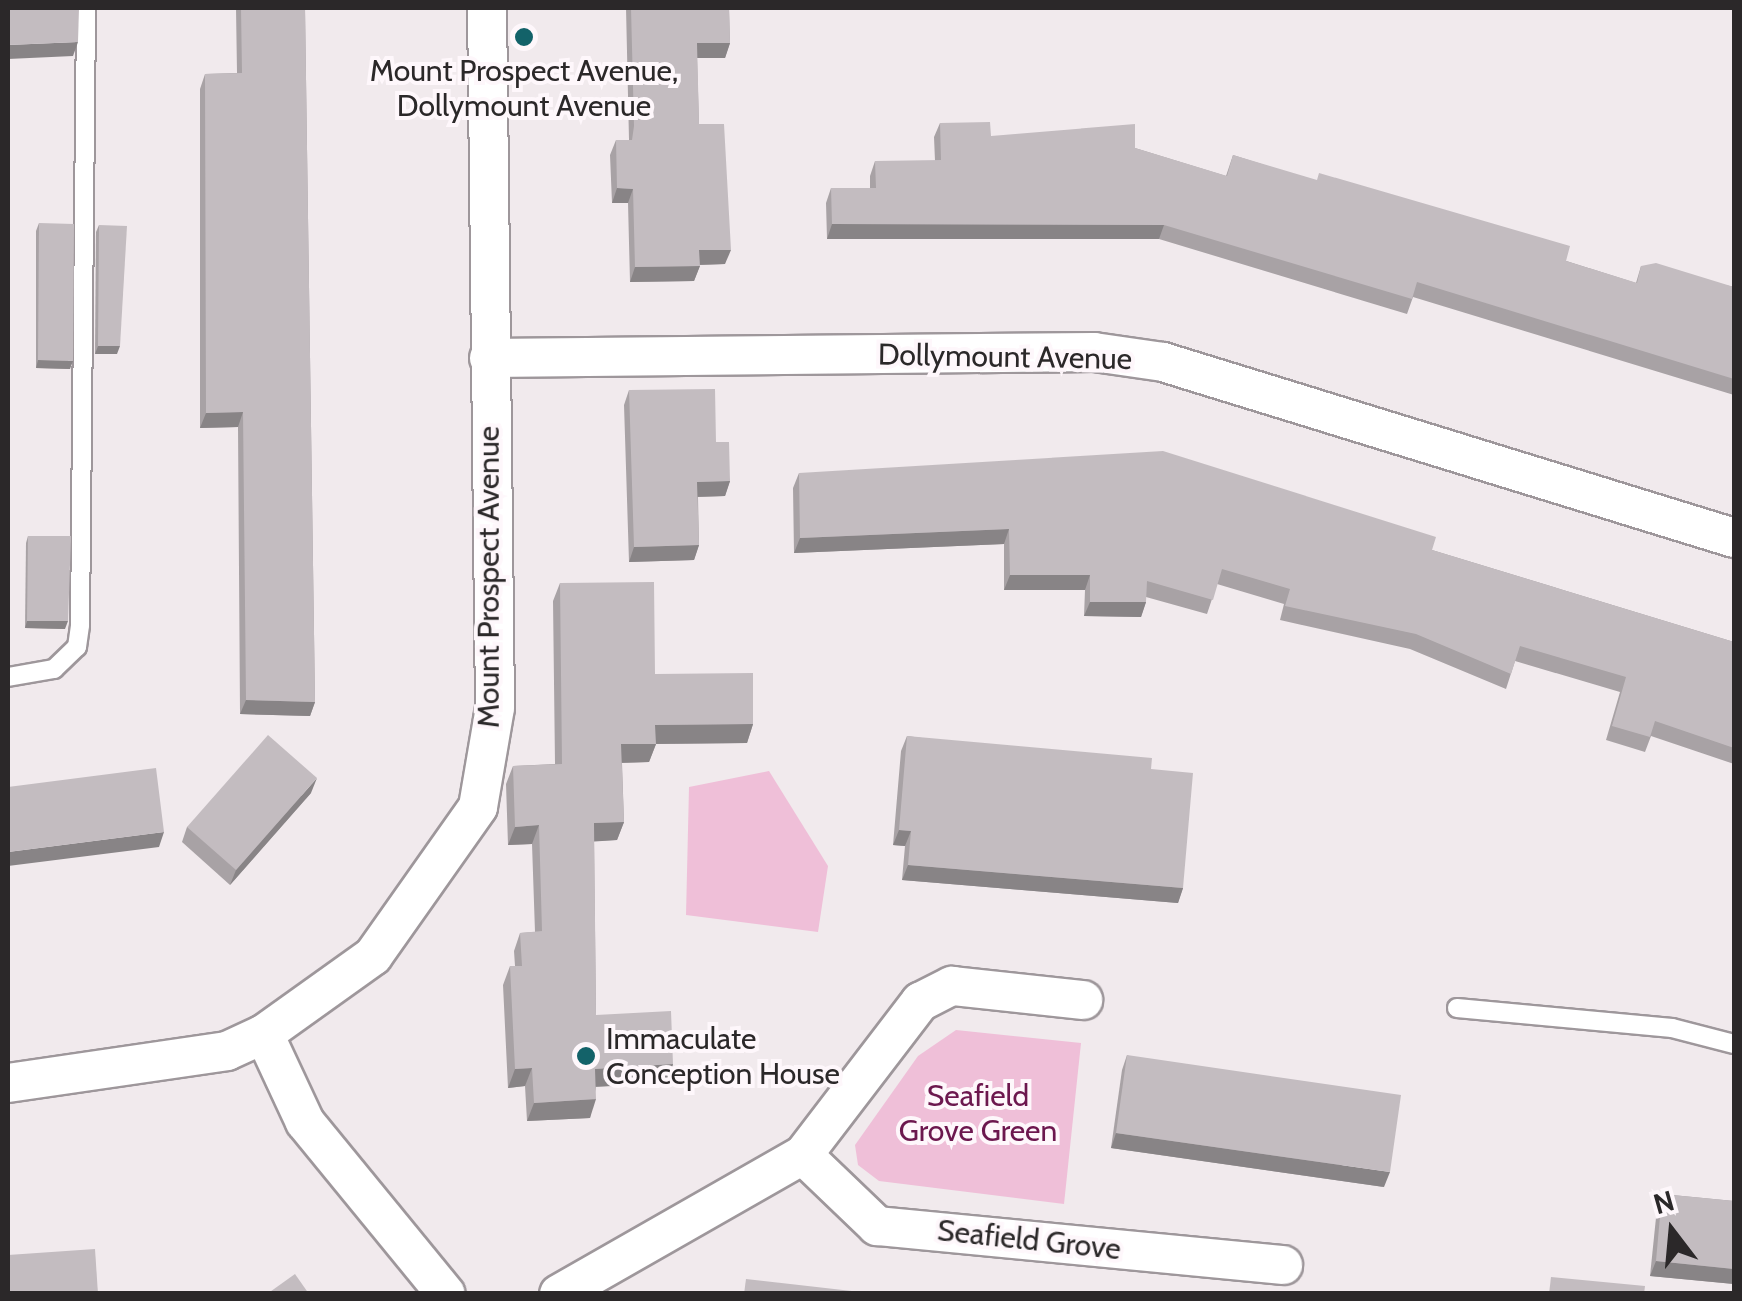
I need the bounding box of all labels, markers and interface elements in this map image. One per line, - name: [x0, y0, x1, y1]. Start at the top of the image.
- marker: Mount Prospect Avenue, Dollymount Avenue: [513, 26, 535, 48]
- place label: Mount Prospect Avenue, Dollymount Avenue: [370, 53, 678, 124]
- street label: Dollymount Avenue: [878, 337, 1132, 377]
- street label: Mount Prospect Avenue: [471, 426, 507, 728]
- place label: Immaculate Conception House: [606, 1021, 840, 1092]
- marker: Immaculate Conception House: [575, 1045, 597, 1067]
- park label: Seafield Grove Green: [899, 1078, 1057, 1148]
- north arrow: [1622, 1181, 1722, 1281]
- text: N: [1650, 1183, 1678, 1221]
- street label: Seafield Grove: [935, 1212, 1123, 1268]

